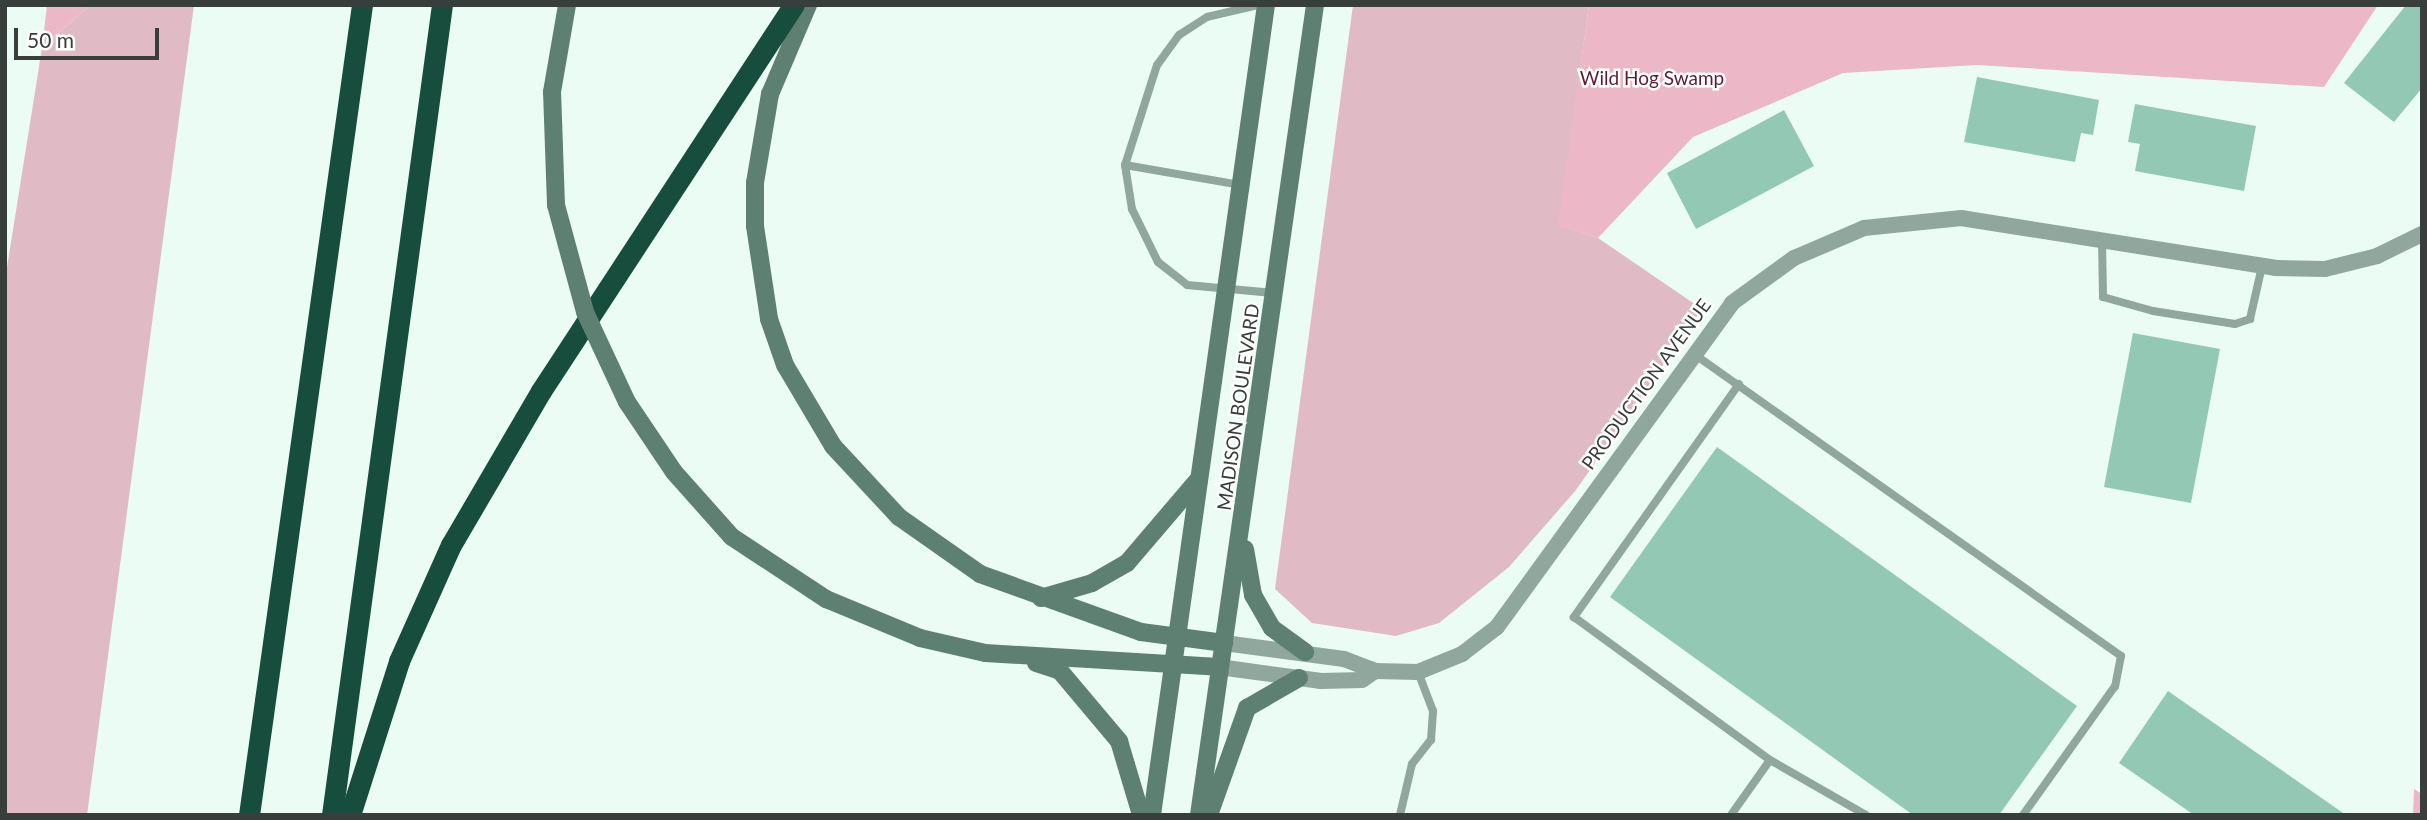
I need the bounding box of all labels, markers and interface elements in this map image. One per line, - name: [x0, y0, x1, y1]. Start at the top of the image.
- scale bar: [18, 14, 163, 58]
- text: 50 m: [27, 27, 74, 52]
- park label: Wild Hog Swamp: [1580, 67, 1724, 89]
- street label: PRODUCTION AVENUE: [1576, 294, 1716, 474]
- street label: MADISON BOULEVARD: [1212, 302, 1264, 512]

